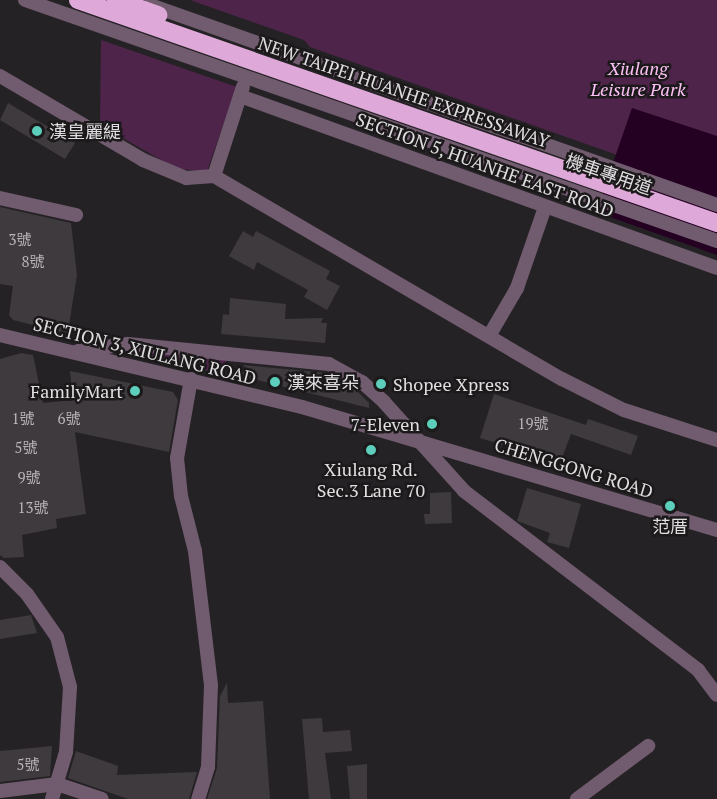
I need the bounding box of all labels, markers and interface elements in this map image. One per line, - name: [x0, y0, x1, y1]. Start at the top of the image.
- street label: NEW TAIPEI HUANHE EXPRESSAWAY: [256, 32, 552, 152]
- park label: Xiulang Leisure Park: [590, 58, 686, 100]
- street label: SECTION 5, HUANHE EAST ROAD: [353, 108, 617, 222]
- place label: 漢皇麗緹: [49, 120, 121, 142]
- marker: 漢皇麗緹: [30, 124, 44, 138]
- street label: 機車專用道: [563, 149, 655, 199]
- house number: 3號: [9, 231, 31, 249]
- house number: 8號: [22, 253, 44, 271]
- street label: SECTION 3, XIULANG ROAD: [31, 313, 259, 389]
- place label: 漢來喜朵: [287, 371, 359, 393]
- place label: Shopee Xpress: [393, 373, 510, 395]
- marker: 漢來喜朵: [268, 375, 282, 389]
- marker: Shopee Xpress: [374, 377, 388, 391]
- place label: FamilyMart: [30, 380, 123, 402]
- marker: FamilyMart: [128, 384, 142, 398]
- house number: 1號: [12, 410, 34, 428]
- house number: 6號: [58, 410, 80, 428]
- place label: 7-Eleven: [351, 413, 420, 435]
- house number: 19號: [518, 415, 548, 433]
- marker: 7-Eleven: [425, 417, 439, 431]
- street label: CHENGGONG ROAD: [492, 434, 656, 502]
- house number: 5號: [15, 439, 37, 457]
- marker: Xiulang Rd. Sec.3 Lane 70: [364, 443, 378, 457]
- place label: Xiulang Rd. Sec.3 Lane 70: [317, 459, 425, 502]
- house number: 9號: [18, 469, 40, 487]
- house number: 13號: [18, 499, 48, 517]
- marker: 范厝: [663, 499, 677, 513]
- place label: 范厝: [652, 515, 688, 537]
- house number: 5號: [17, 756, 39, 774]

